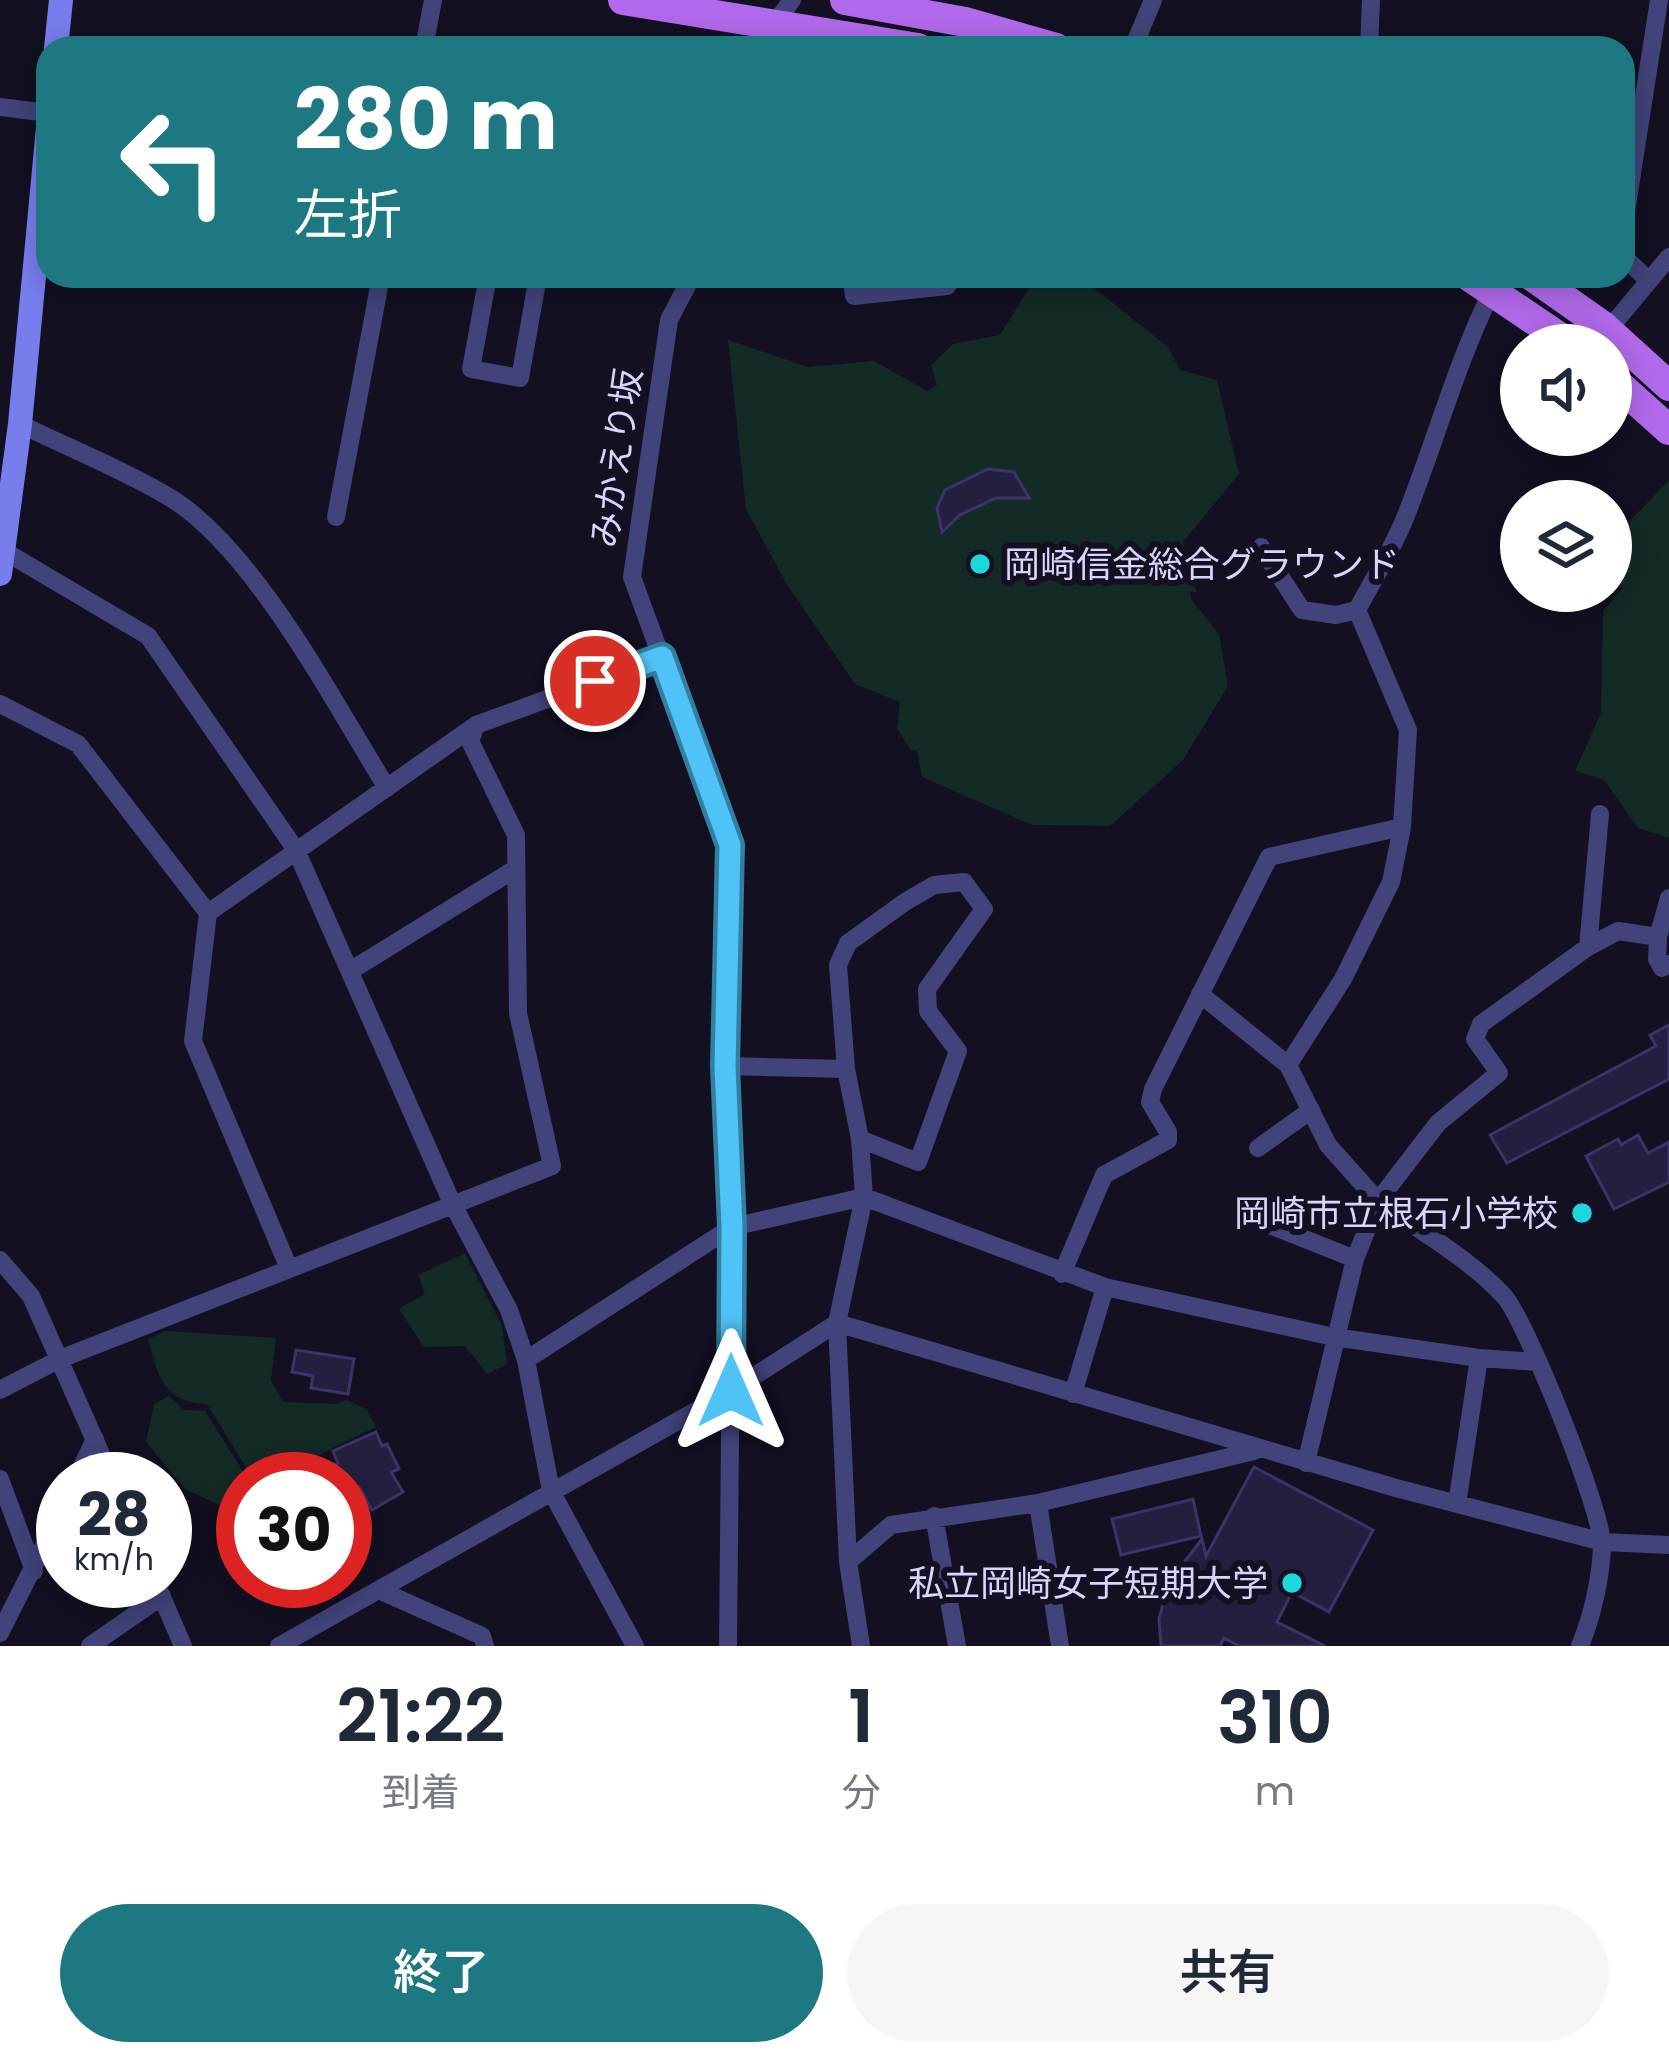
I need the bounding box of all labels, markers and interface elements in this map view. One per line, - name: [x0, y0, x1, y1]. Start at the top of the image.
- text: 280 m: [294, 61, 558, 178]
- icon: left: [96, 84, 252, 240]
- text: 左折: [294, 177, 402, 253]
- map controls: [1500, 324, 1632, 612]
- button: sound: [1500, 324, 1632, 456]
- street label: みかえり坂: [579, 365, 654, 551]
- button: layers: [1500, 480, 1632, 612]
- place label: 岡崎信金総合グラウンド: [1004, 539, 1400, 590]
- marker: 岡崎信金総合グラウンド: [967, 551, 993, 577]
- pin: [544, 630, 646, 732]
- icon: arrive: [562, 648, 628, 714]
- place label: 岡崎市立根石小学校: [1234, 1188, 1558, 1239]
- marker: 岡崎市立根石小学校: [1569, 1200, 1595, 1226]
- position arrow: [668, 1328, 794, 1454]
- speed limit sign: 30: [216, 1452, 372, 1608]
- text: 28: [77, 1473, 151, 1557]
- text: km/h: [74, 1538, 154, 1581]
- place label: 私立岡崎女子短期大学: [908, 1558, 1268, 1609]
- marker: 私立岡崎女子短期大学: [1279, 1570, 1305, 1596]
- text: 21:22: [336, 1666, 505, 1767]
- text: 1: [848, 1666, 874, 1767]
- text: 310: [1217, 1667, 1333, 1768]
- text: m: [1255, 1764, 1295, 1819]
- text: 到着: [382, 1765, 460, 1820]
- text: 分: [842, 1765, 881, 1820]
- button: 終了: [60, 1904, 823, 2042]
- button: 共有: [847, 1904, 1609, 2042]

